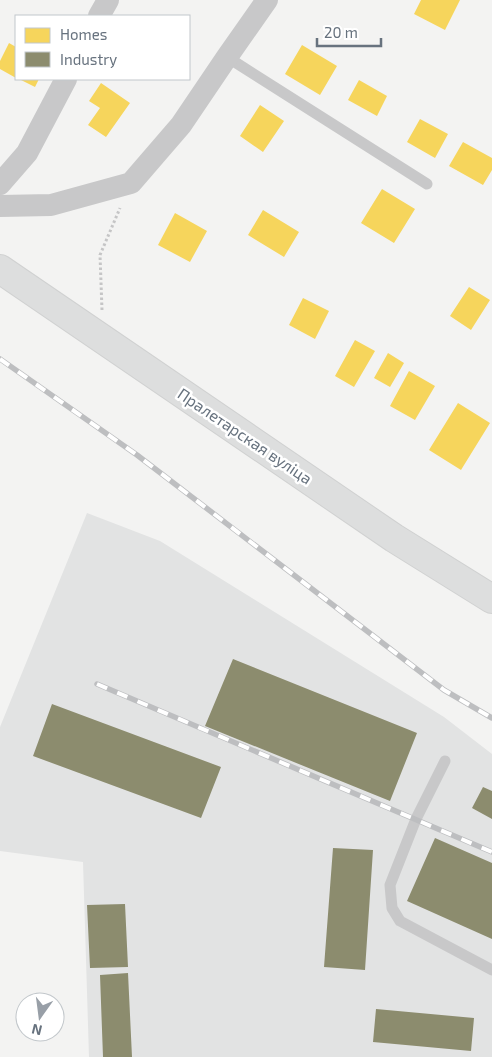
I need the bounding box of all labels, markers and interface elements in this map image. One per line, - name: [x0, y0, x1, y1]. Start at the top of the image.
- legend: [15, 15, 190, 80]
- scale bar: [317, 15, 381, 47]
- text: 20 m: [324, 23, 358, 41]
- text: Homes: [60, 25, 107, 43]
- text: Industry: [60, 50, 117, 68]
- street label: Пралетарская вуліца: [174, 384, 316, 488]
- north arrow: [15, 992, 65, 1042]
- text: N: [30, 1021, 44, 1040]

